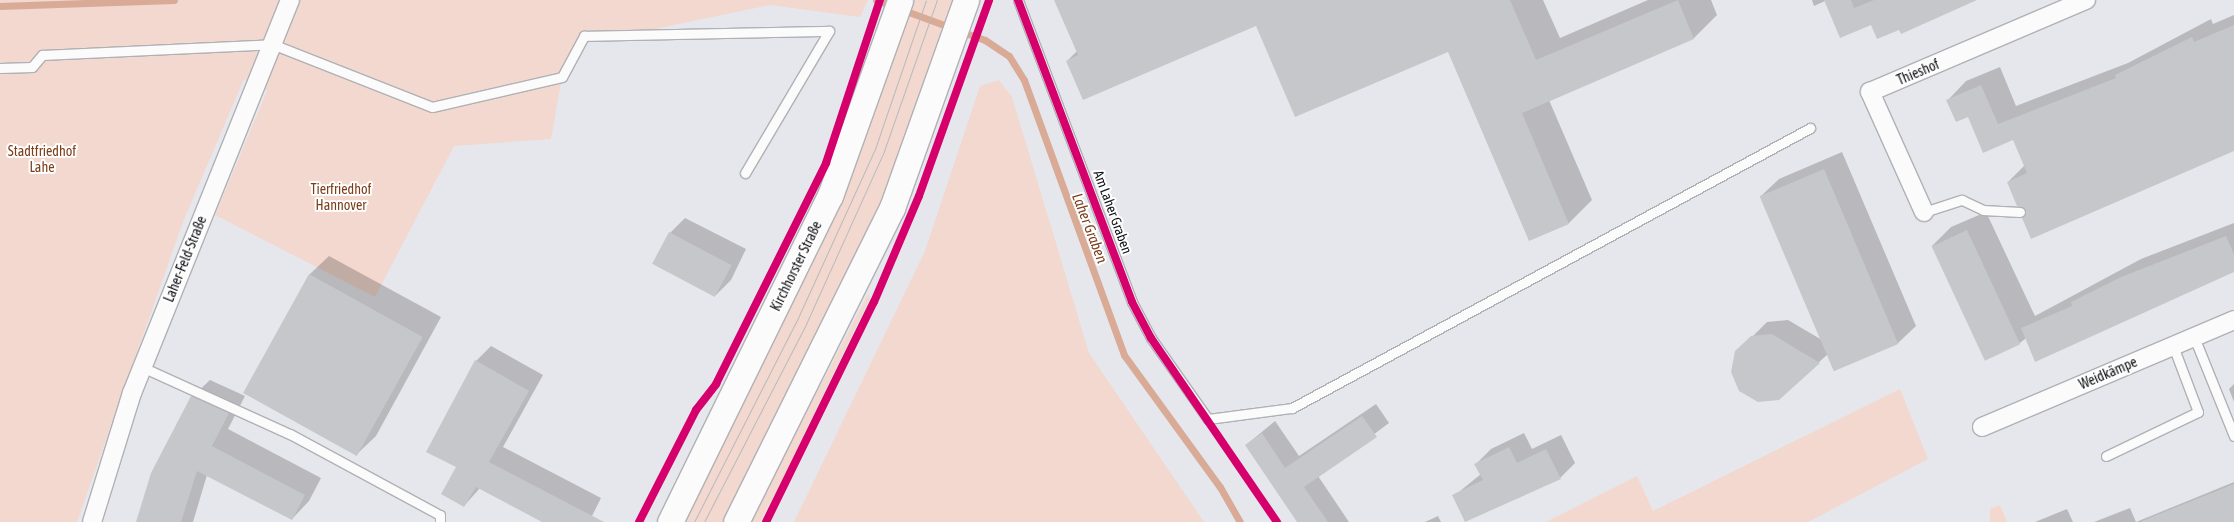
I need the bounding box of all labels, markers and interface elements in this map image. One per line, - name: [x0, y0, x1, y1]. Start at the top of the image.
- street label: Thieshof: [1894, 56, 1942, 88]
- park label: Stadtfriedhof Lahe: [8, 143, 76, 176]
- street label: Am Laher Graben: [1090, 168, 1136, 256]
- park label: Tierfriedhof Hannover: [311, 181, 371, 213]
- water label: Laher Graben: [1068, 190, 1112, 266]
- street label: Laher-Feld-Straße: [160, 214, 210, 304]
- street label: Kirchhorster Straße: [767, 218, 825, 314]
- street label: Weidkämpe: [2076, 353, 2140, 393]

